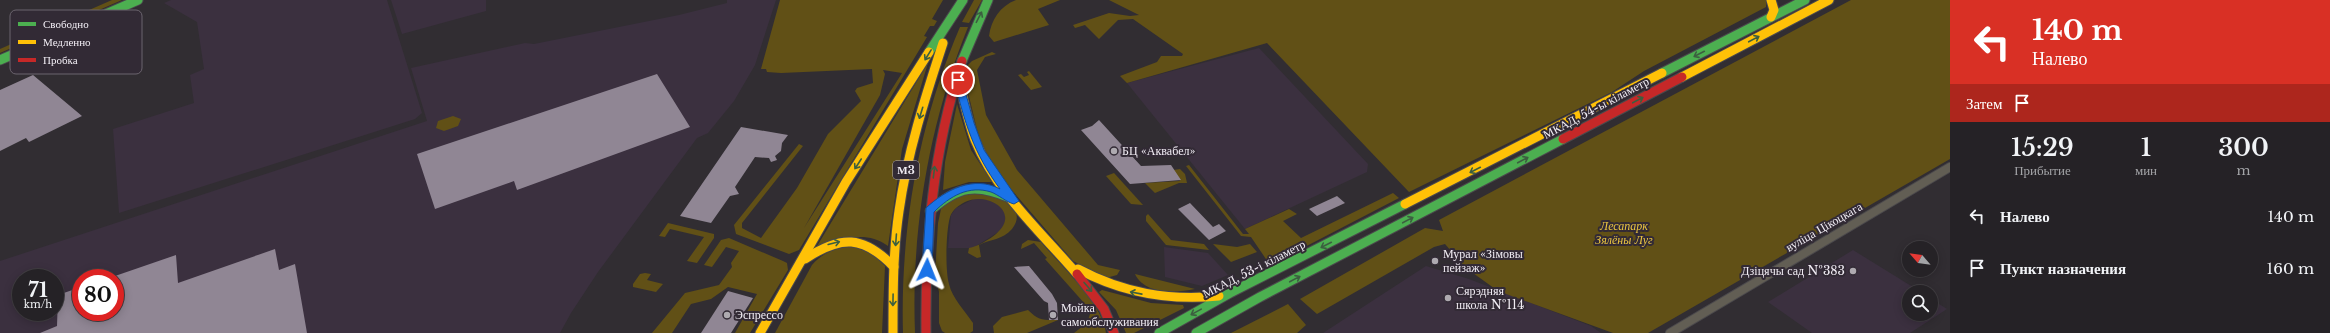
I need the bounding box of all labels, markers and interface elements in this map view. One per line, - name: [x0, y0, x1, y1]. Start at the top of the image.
- legend: [10, 10, 142, 74]
- one-way arrow: [976, 11, 984, 23]
- text: 140 m: [2032, 13, 2122, 48]
- icon: left: [1966, 16, 2018, 68]
- text: Свободно: [43, 17, 89, 31]
- text: Медленно: [43, 35, 91, 49]
- one-way arrow: [1747, 35, 1759, 43]
- text: Налево: [2032, 48, 2088, 70]
- one-way arrow: [924, 49, 933, 60]
- one-way arrow: [1693, 51, 1705, 58]
- text: Пробка: [43, 53, 78, 67]
- pin: [941, 63, 975, 97]
- icon: arrive: [947, 69, 969, 91]
- street label: МКАД, 54-ы кіламетр: [1540, 73, 1651, 142]
- icon: arrive: [2011, 92, 2033, 114]
- text: Затем: [1966, 94, 2003, 113]
- one-way arrow: [1632, 95, 1644, 103]
- one-way arrow: [917, 106, 924, 119]
- text: 15:29: [2011, 133, 2074, 162]
- text: 1: [2141, 133, 2151, 162]
- text: 300: [2218, 133, 2269, 162]
- place label: БЦ «Аквабел»: [1122, 143, 1195, 158]
- marker: БЦ «Аквабел»: [1109, 146, 1119, 156]
- one-way arrow: [1517, 155, 1529, 163]
- one-way arrow: [854, 158, 862, 169]
- road number: М3: [893, 161, 919, 179]
- text: Прибытие: [2014, 162, 2071, 179]
- text: мин: [2135, 162, 2157, 179]
- text: m: [2237, 162, 2250, 179]
- one-way arrow: [930, 166, 938, 179]
- one-way arrow: [1469, 166, 1481, 174]
- street label: вуліца Цікоцкага: [1783, 198, 1865, 255]
- icon: left: [1966, 205, 1988, 227]
- text: Налево: [2000, 207, 2050, 226]
- text: 140 m: [2267, 207, 2314, 226]
- one-way arrow: [1402, 216, 1414, 223]
- park label: Лесапарк Зялёны Луг: [1595, 218, 1653, 247]
- one-way arrow: [892, 233, 899, 246]
- street label: МКАД, 53-і кіламетр: [1200, 236, 1308, 301]
- one-way arrow: [827, 239, 840, 247]
- north arrow: [1902, 241, 1938, 277]
- map controls: [1902, 241, 1938, 321]
- one-way arrow: [1320, 242, 1332, 249]
- place label: Мурал «Зімовы пейзаж»: [1443, 246, 1523, 275]
- position arrow: [906, 249, 948, 291]
- marker: Мурал «Зімовы пейзаж»: [1430, 256, 1440, 266]
- icon: arrive: [1966, 257, 1988, 279]
- text: Пункт назначения: [2000, 259, 2126, 278]
- text: 160 m: [2267, 259, 2314, 278]
- place label: Дзіцячы сад №383: [1741, 263, 1845, 278]
- marker: Дзіцячы сад №383: [1848, 266, 1858, 276]
- speed limit sign: 80: [72, 269, 124, 321]
- one-way arrow: [1289, 275, 1301, 282]
- text: 71: [28, 278, 48, 302]
- one-way arrow: [1084, 282, 1093, 293]
- place label: Сярэдняя школа №114: [1456, 283, 1524, 312]
- button: search: [1902, 285, 1938, 321]
- one-way arrow: [1130, 289, 1143, 297]
- one-way arrow: [890, 293, 897, 306]
- marker: Сярэдняя школа №114: [1443, 293, 1453, 303]
- text: km/h: [24, 298, 52, 311]
- place label: Мойка самообслуживания: [1061, 300, 1159, 329]
- place label: Эспрессо: [735, 307, 783, 322]
- one-way arrow: [1190, 309, 1202, 317]
- marker: Эспрессо: [722, 310, 732, 320]
- marker: Мойка самообслуживания: [1048, 310, 1058, 320]

